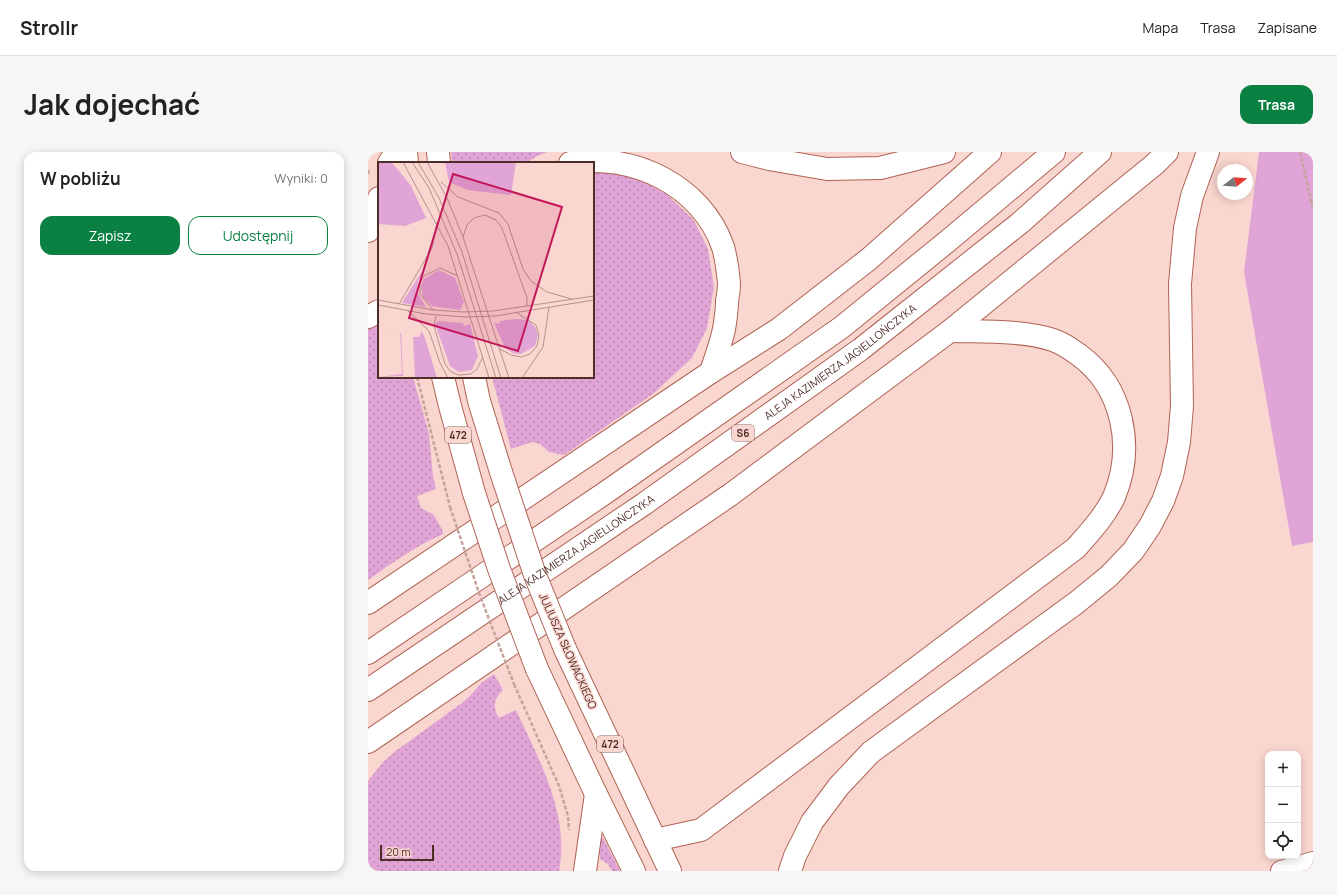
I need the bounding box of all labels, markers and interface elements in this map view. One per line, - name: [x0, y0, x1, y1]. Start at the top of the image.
- text: Strollr: [20, 15, 78, 41]
- text: Mapa: [1143, 18, 1178, 37]
- text: Trasa: [1200, 18, 1235, 37]
- text: Zapisane: [1257, 18, 1317, 37]
- text: Jak dojechać: [24, 85, 200, 123]
- button: Trasa: [1240, 85, 1313, 124]
- inset map: [378, 162, 594, 378]
- north arrow: [1217, 164, 1253, 200]
- text: W pobliżu: [40, 167, 121, 190]
- text: Wyniki: 0: [274, 169, 328, 187]
- button: Zapisz: [40, 216, 180, 255]
- button: Udostępnij: [188, 216, 328, 255]
- street label: ALEJA KAZIMIERZA JAGIELLOŃCZYKA: [761, 300, 919, 423]
- road number: S6: [732, 425, 754, 441]
- road number: 472: [445, 427, 471, 443]
- street label: ALEJA KAZIMIERZA JAGIELLOŃCZYKA: [495, 491, 657, 607]
- street label: JULIUSZA SŁOWACKIEGO: [536, 590, 601, 711]
- road number: 472: [597, 736, 623, 752]
- map controls: [1265, 751, 1301, 859]
- button: +: [1265, 751, 1301, 787]
- button: −: [1265, 787, 1301, 823]
- button: locate: [1265, 823, 1301, 859]
- scale bar: [380, 843, 434, 862]
- text: 20 m: [386, 844, 411, 859]

